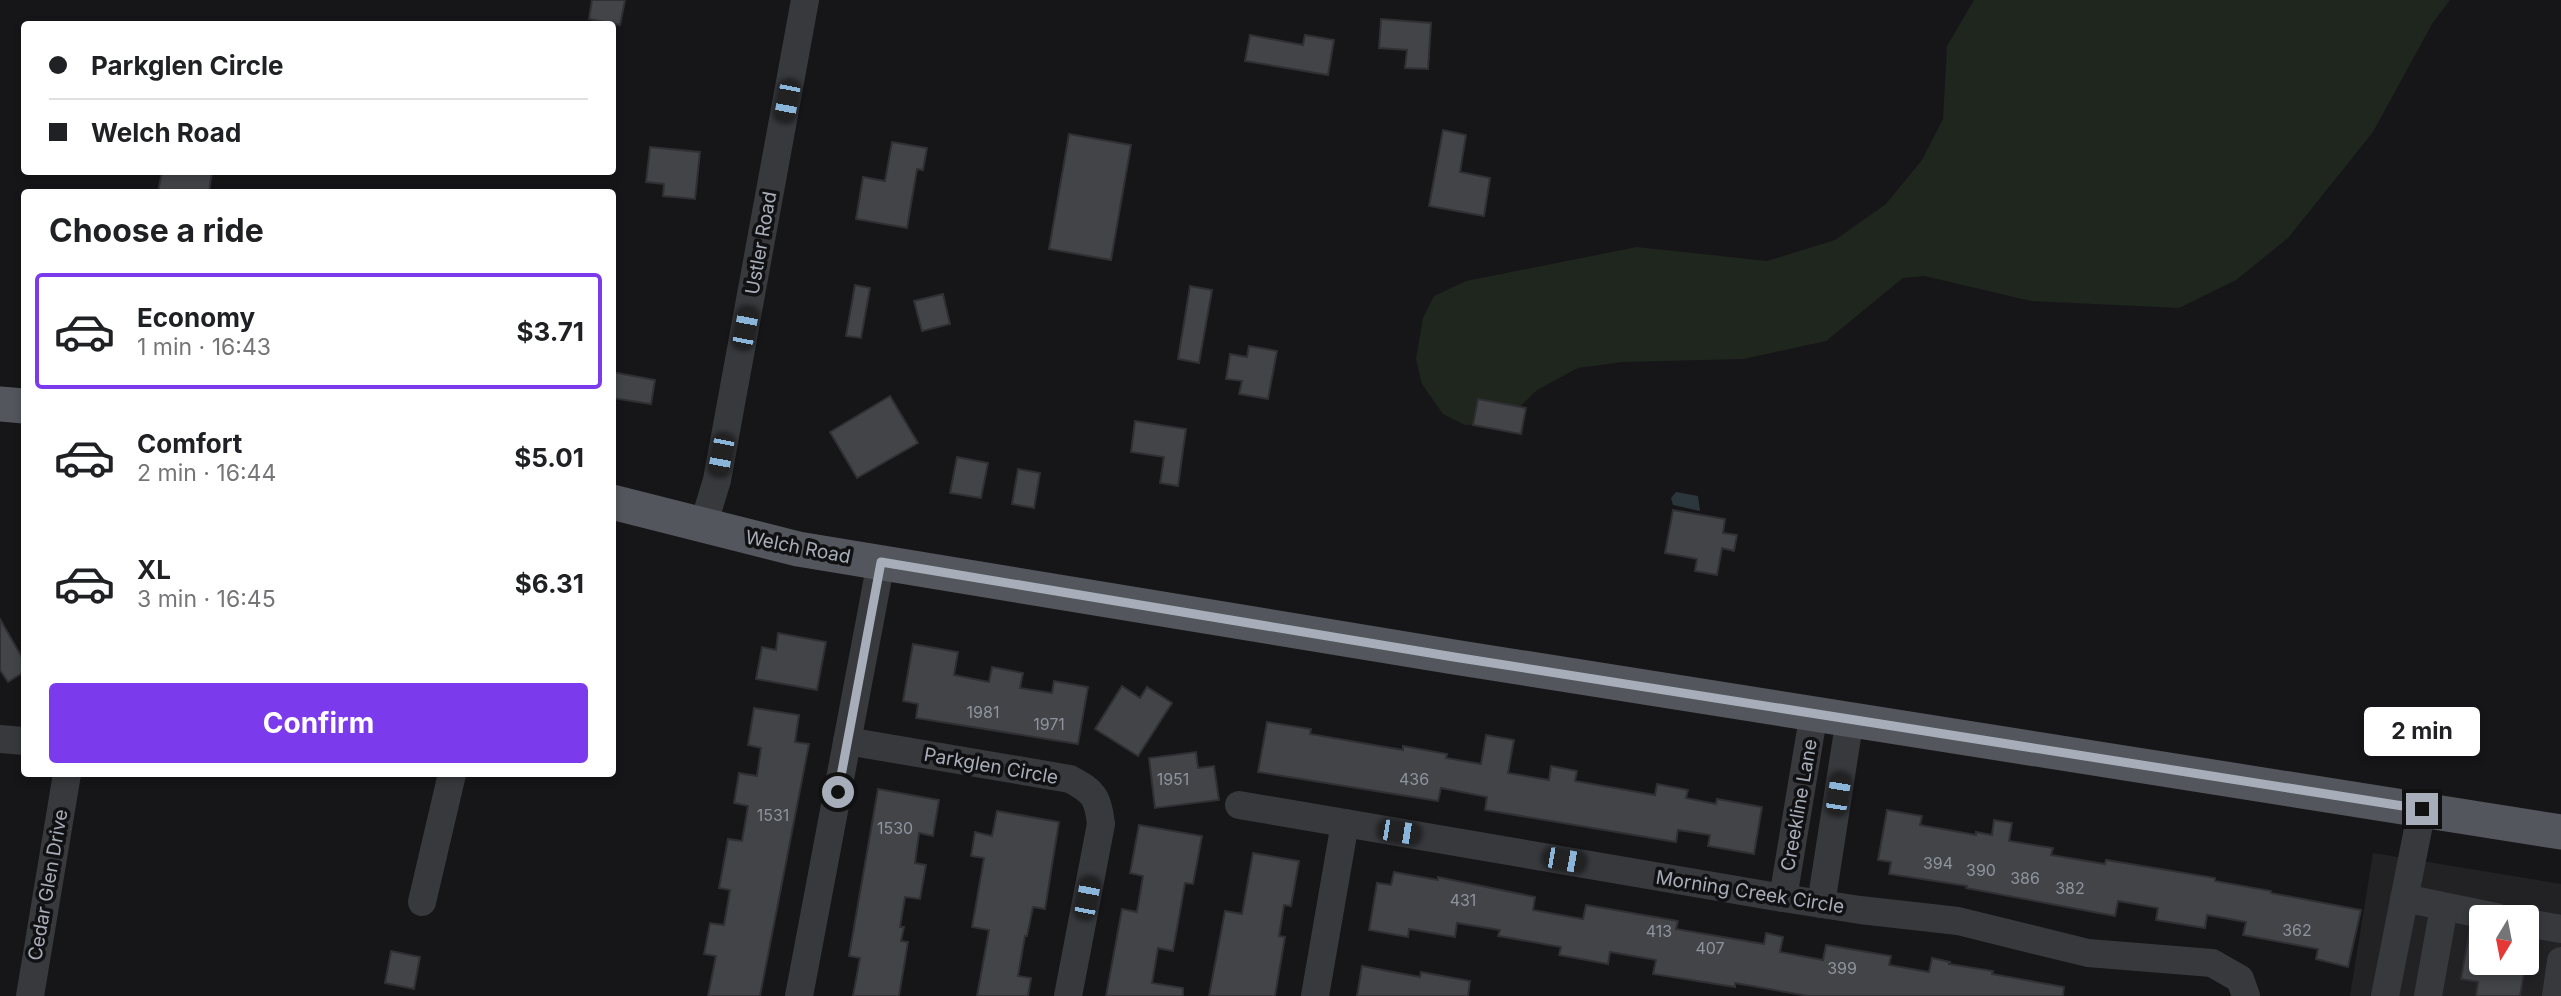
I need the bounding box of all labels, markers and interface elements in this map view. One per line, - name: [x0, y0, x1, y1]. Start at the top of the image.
- text: Parkglen Circle: [91, 50, 283, 81]
- car: [773, 78, 802, 124]
- text: Welch Road: [91, 117, 241, 148]
- street label: Ustler Road: [741, 190, 781, 296]
- text: Choose a ride: [49, 211, 264, 250]
- icon: car: [53, 300, 116, 363]
- text: Economy: [137, 302, 255, 333]
- car: [731, 305, 760, 351]
- text: $3.71: [516, 316, 584, 347]
- text: 1 min · 16:43: [137, 333, 271, 361]
- icon: car: [53, 426, 116, 489]
- text: Comfort: [137, 428, 242, 459]
- car: [707, 432, 736, 478]
- text: $5.01: [514, 442, 584, 473]
- text: 2 min · 16:44: [137, 459, 276, 487]
- street label: Welch Road: [743, 526, 853, 568]
- icon: car: [53, 552, 116, 615]
- text: XL: [137, 554, 171, 585]
- text: $6.31: [515, 568, 584, 599]
- text: 3 min · 16:45: [137, 585, 276, 613]
- button: Confirm: [49, 683, 588, 763]
- house number: 1981: [967, 702, 999, 722]
- callout: 2 min: [2364, 708, 2480, 756]
- house number: 1971: [1033, 714, 1065, 734]
- text: 2 min: [2391, 717, 2453, 745]
- street label: Creekline Lane: [1776, 737, 1822, 873]
- street label: Parkglen Circle: [922, 743, 1060, 789]
- house number: 1951: [1157, 769, 1189, 789]
- house number: 436: [1399, 769, 1429, 789]
- car: [1825, 772, 1852, 816]
- route start: [822, 776, 854, 808]
- route end: [2406, 793, 2438, 825]
- house number: 1531: [757, 805, 789, 825]
- street label: Cedar Glen Drive: [23, 808, 73, 962]
- house number: 1530: [877, 818, 913, 838]
- car: [1377, 818, 1422, 846]
- car: [1542, 846, 1587, 874]
- house number: 394: [1923, 853, 1953, 873]
- house number: 390: [1966, 860, 1996, 880]
- street label: Morning Creek Circle: [1654, 866, 1846, 918]
- house number: 386: [2010, 868, 2040, 888]
- car: [1073, 875, 1102, 921]
- house number: 382: [2055, 878, 2085, 898]
- house number: 431: [1450, 890, 1476, 910]
- north arrow: [2469, 905, 2539, 975]
- map controls: [2469, 905, 2539, 975]
- house number: 362: [2282, 920, 2312, 940]
- house number: 413: [1646, 921, 1672, 941]
- house number: 407: [1695, 938, 1725, 958]
- house number: 399: [1827, 958, 1857, 978]

